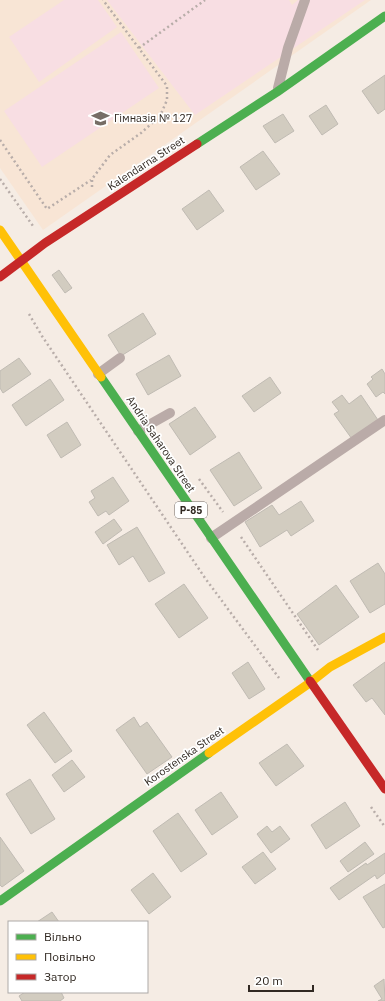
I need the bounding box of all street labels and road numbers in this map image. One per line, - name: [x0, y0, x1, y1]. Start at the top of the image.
- street label: Kalendarna Street: [105, 133, 187, 193]
- street label: Andria Saharova Street: [124, 393, 199, 495]
- road number: Р-85: [175, 502, 207, 518]
- street label: Korostenska Street: [141, 723, 227, 789]

